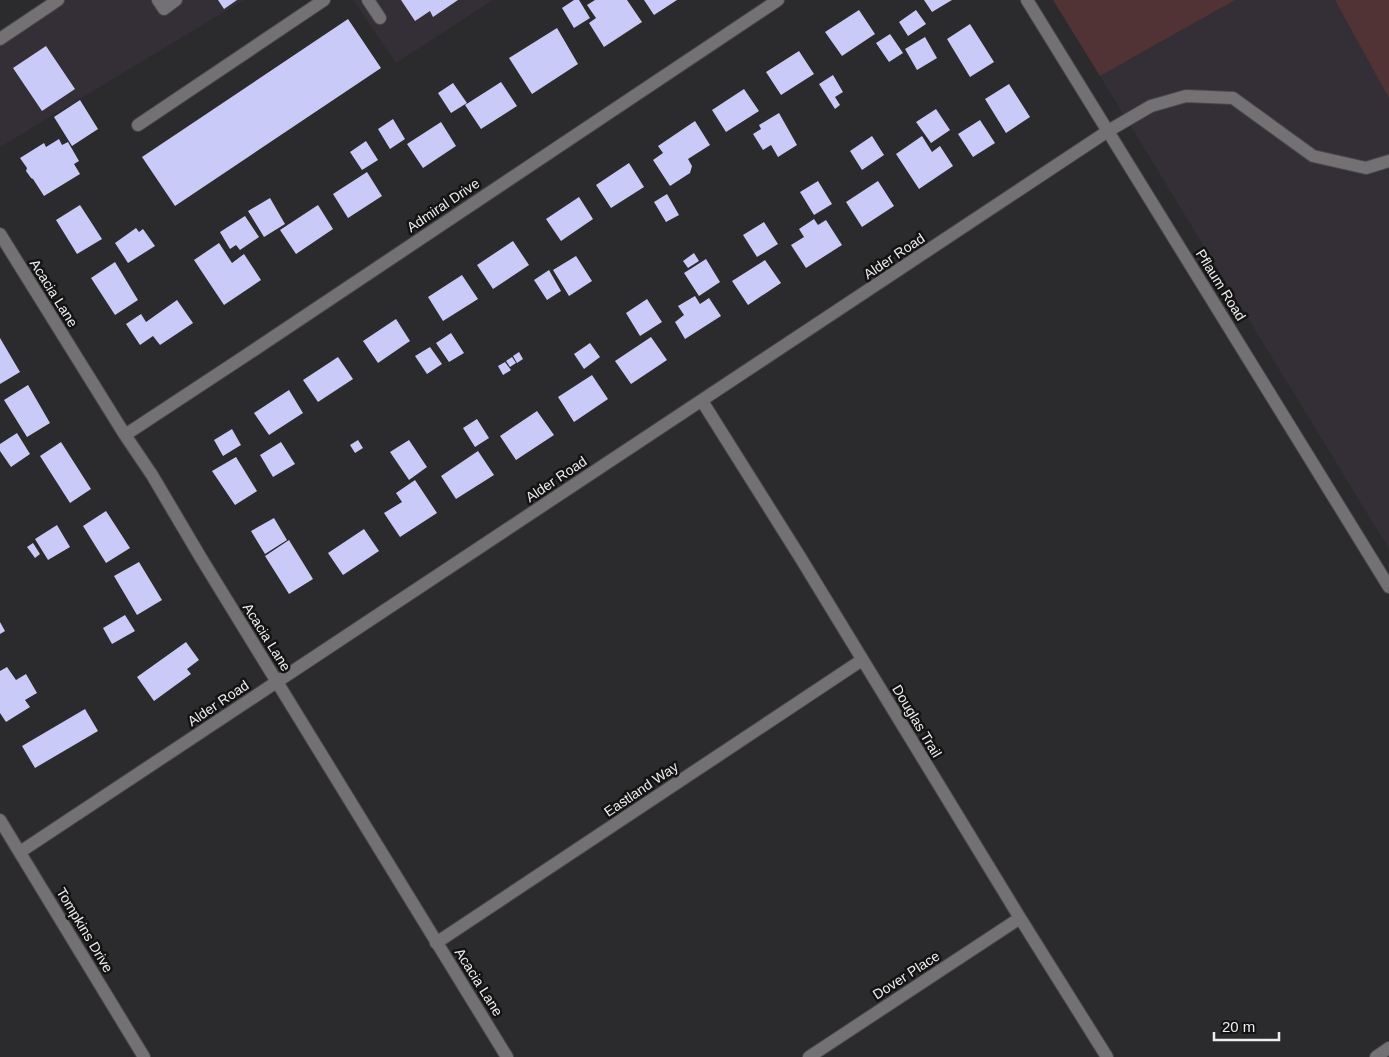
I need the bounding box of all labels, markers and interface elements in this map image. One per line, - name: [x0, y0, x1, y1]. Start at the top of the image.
- street label: Admiral Drive: [404, 175, 482, 235]
- street label: Alder Road: [860, 230, 928, 282]
- street label: Pflaum Road: [1193, 246, 1249, 324]
- street label: Acacia Lane: [27, 256, 81, 330]
- street label: Alder Road: [522, 453, 590, 505]
- street label: Acacia Lane: [240, 600, 294, 674]
- street label: Alder Road: [184, 677, 252, 729]
- street label: Douglas Trail: [889, 682, 945, 760]
- street label: Eastland Way: [601, 758, 681, 820]
- street label: Tompkins Drive: [53, 885, 117, 975]
- street label: Acacia Lane: [452, 945, 506, 1019]
- street label: Dover Place: [870, 947, 943, 1002]
- scale bar: [1214, 1010, 1279, 1042]
- text: 20 m: [1222, 1018, 1255, 1035]

